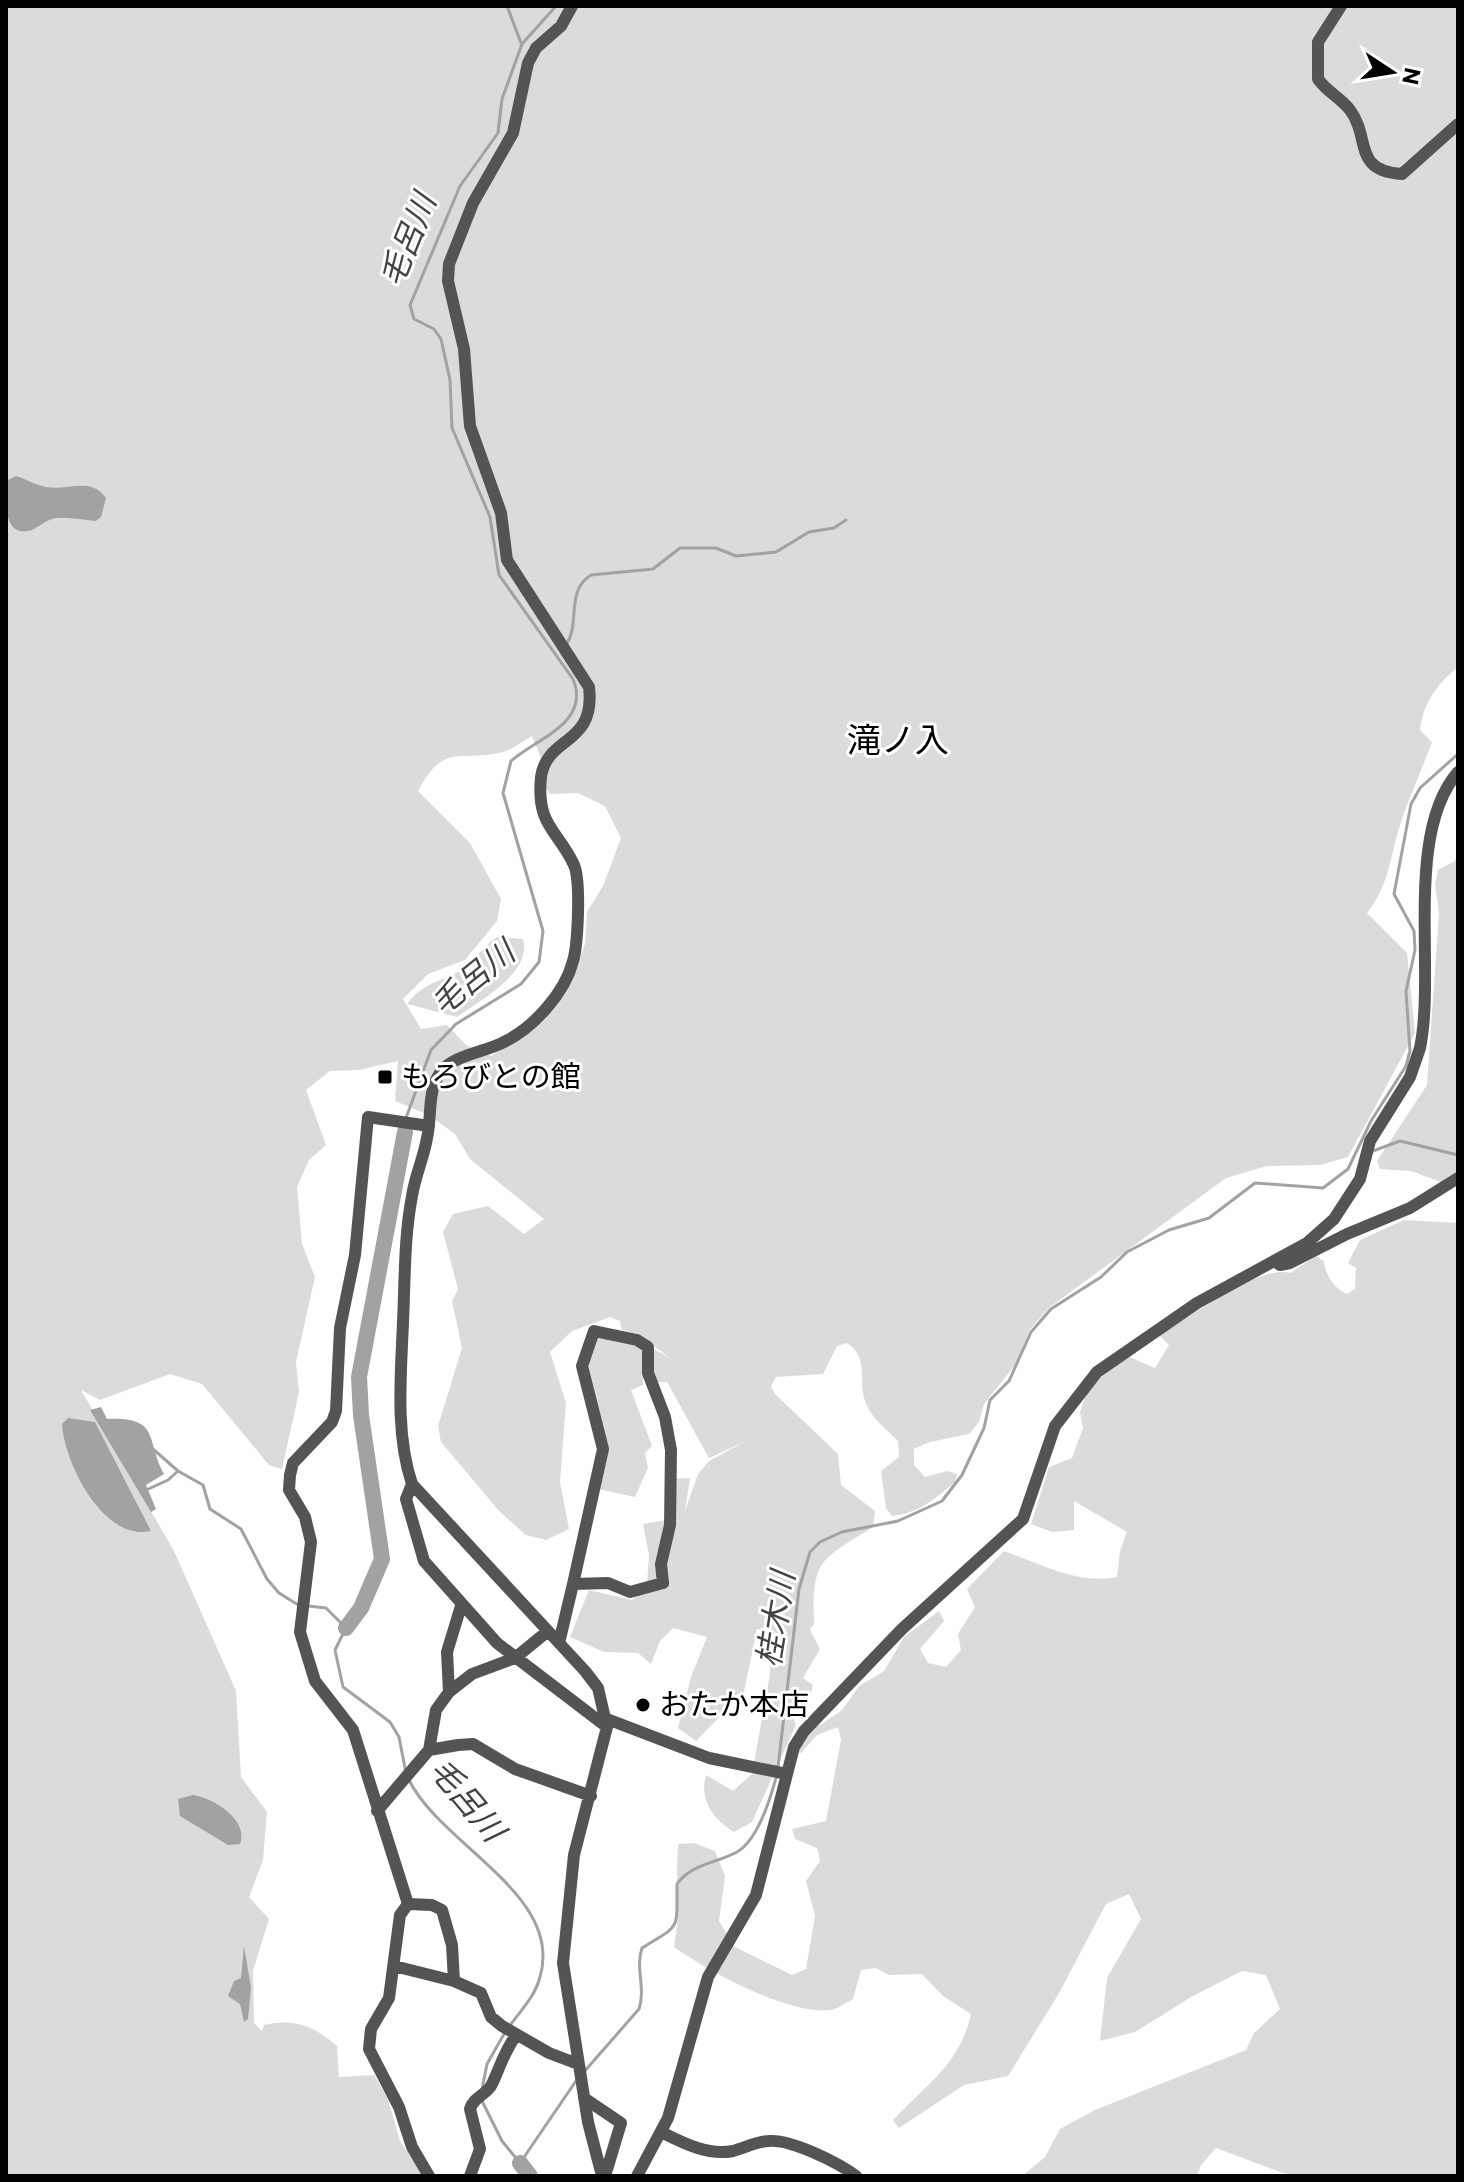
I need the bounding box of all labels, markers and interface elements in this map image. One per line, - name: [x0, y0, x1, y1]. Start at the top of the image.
- north arrow: [1352, 32, 1432, 112]
- text: N: [1397, 65, 1427, 87]
- water label: 毛呂川: [370, 184, 444, 291]
- district label: 滝ノ入: [847, 717, 949, 759]
- water label: 毛呂川: [422, 929, 524, 1022]
- place label: もろびとの館: [401, 1056, 581, 1093]
- marker: もろびとの館: [376, 1068, 394, 1086]
- water label: 桂木川: [747, 1565, 802, 1669]
- place label: おたか本店: [659, 1684, 809, 1721]
- marker: おたか本店: [634, 1696, 652, 1714]
- water label: 毛呂川: [422, 1749, 517, 1851]

